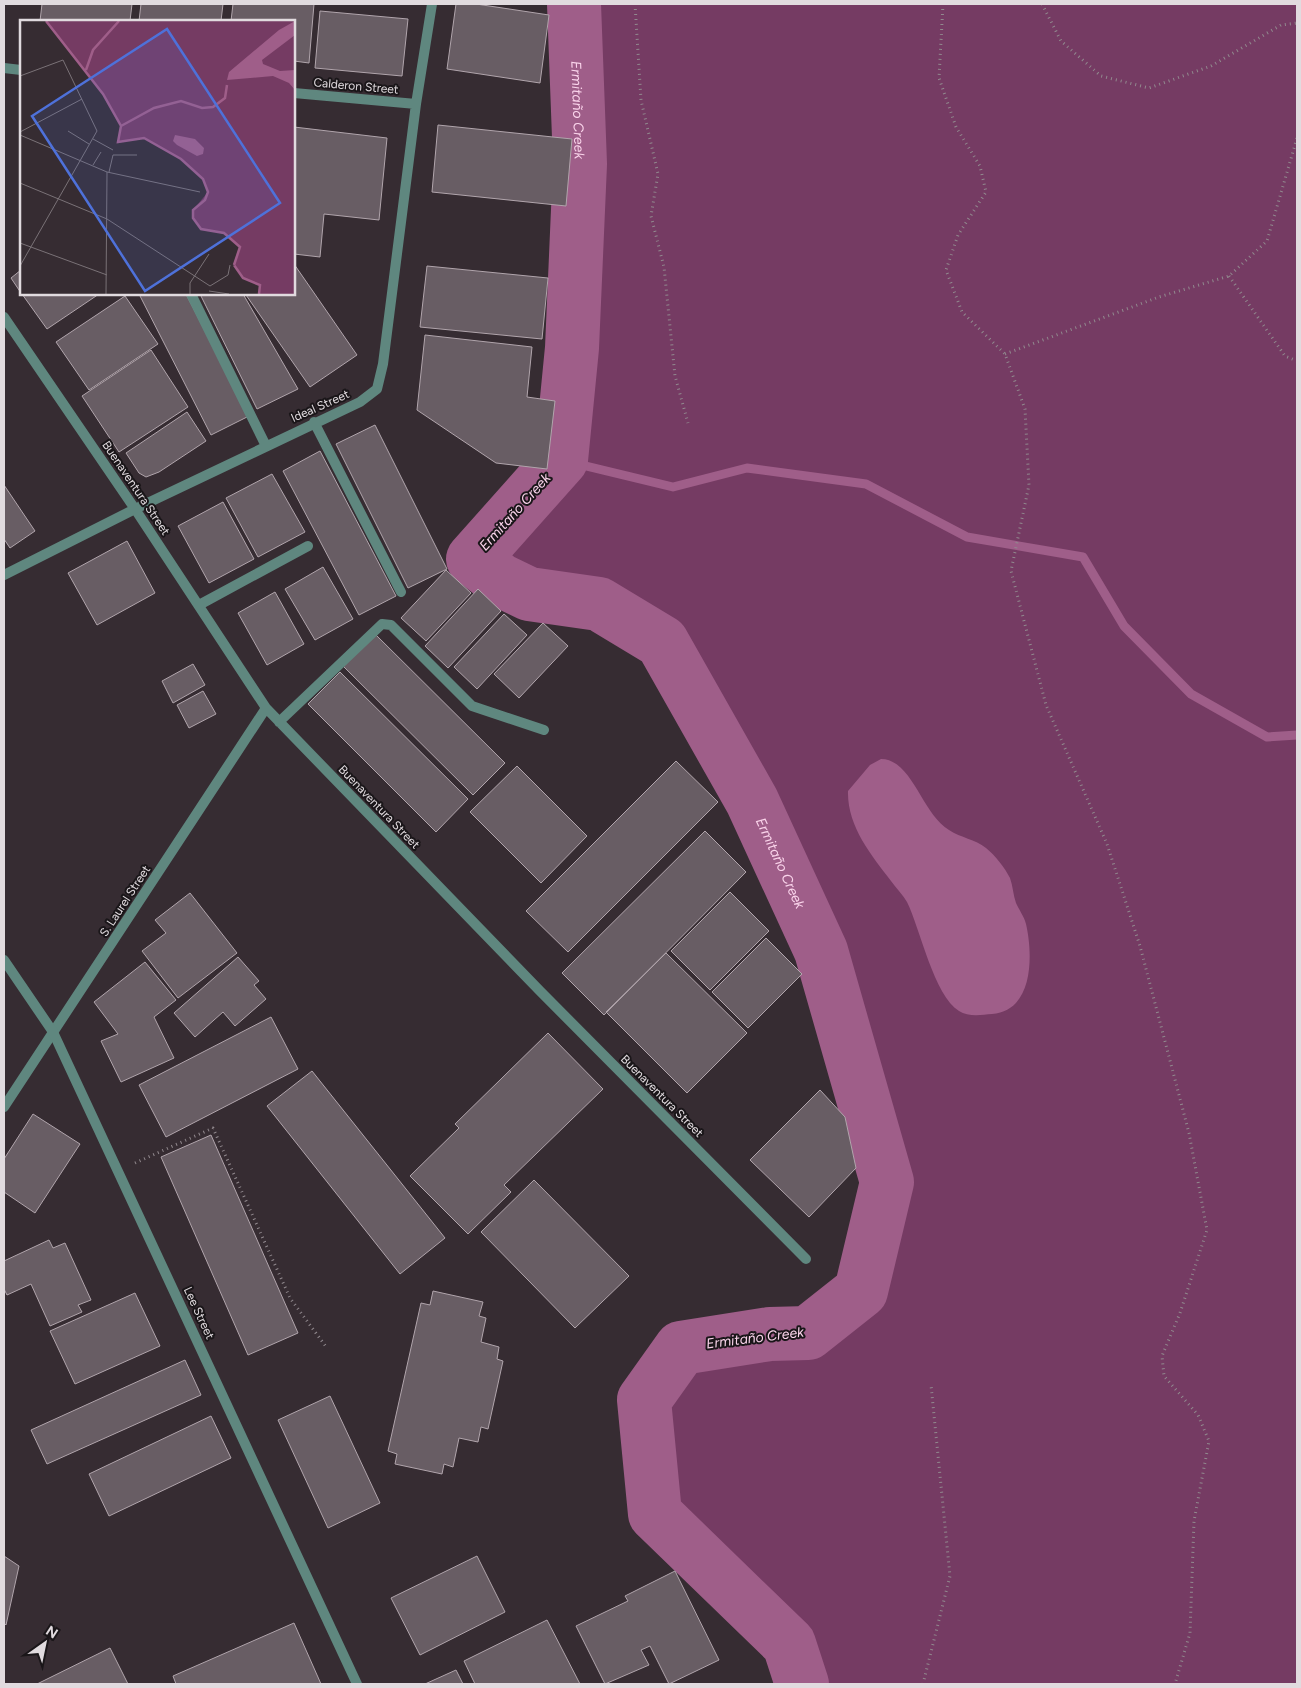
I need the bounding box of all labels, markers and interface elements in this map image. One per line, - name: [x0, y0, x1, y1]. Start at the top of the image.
- inset map: [20, 20, 295, 295]
- water label: Ermitaño Creek: [568, 61, 588, 161]
- street label: Calderon Street: [313, 75, 400, 97]
- street label: Ideal Street: [289, 387, 352, 425]
- street label: Buenaventura Street: [99, 438, 173, 538]
- water label: Ermitaño Creek: [476, 469, 555, 554]
- street label: Buenaventura Street: [336, 762, 423, 852]
- water label: Ermitaño Creek: [752, 815, 809, 912]
- street label: S. Laurel Street: [97, 863, 153, 939]
- street label: Buenaventura Street: [618, 1052, 706, 1140]
- street label: Lee Street: [181, 1285, 217, 1342]
- water label: Ermitaño Creek: [705, 1323, 806, 1352]
- north arrow: [20, 1618, 70, 1668]
- text: N: [43, 1622, 61, 1643]

